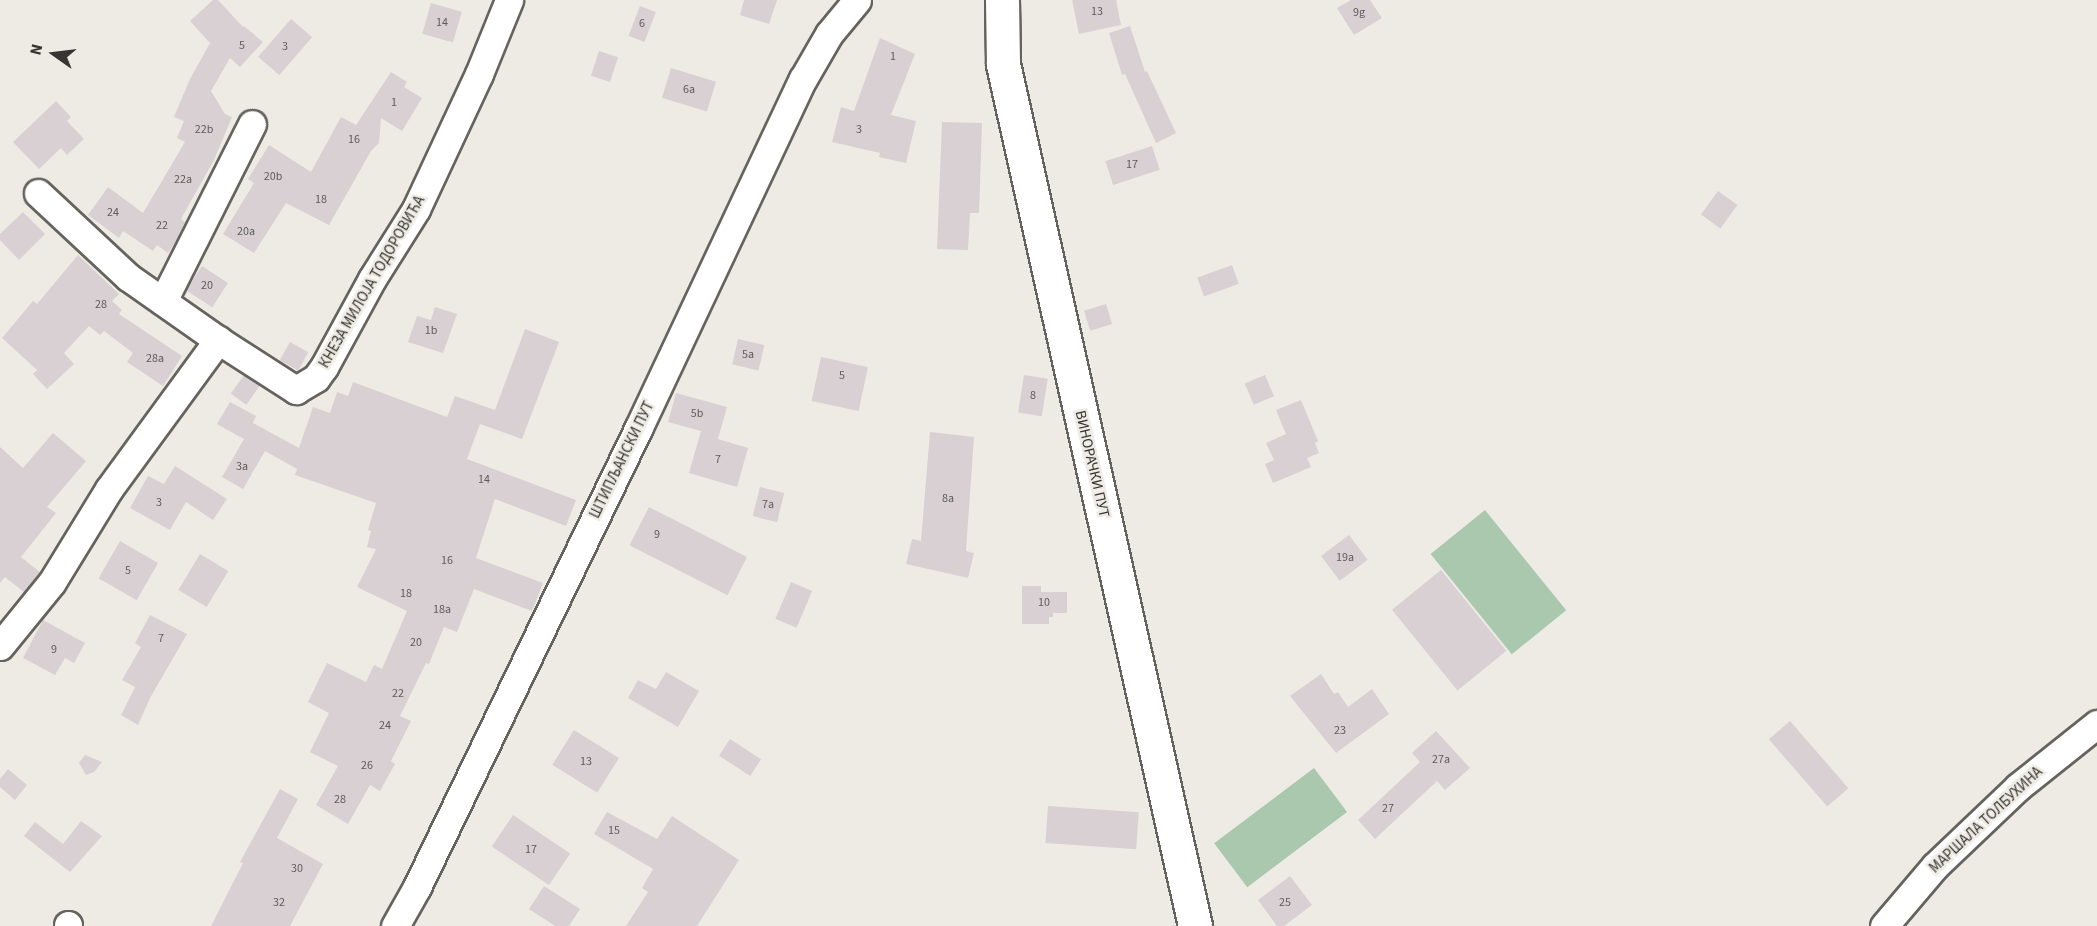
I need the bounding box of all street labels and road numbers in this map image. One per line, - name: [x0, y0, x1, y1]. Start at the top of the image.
- street label: КНЕЗА МИЛОЈА ТОДОРОВИЋА: [315, 193, 429, 371]
- street label: ШТИПЉАНСКИ ПУТ: [586, 399, 658, 521]
- street label: ВИНОРАЧКИ ПУТ: [1071, 409, 1113, 519]
- street label: МАРШАЛА ТОЛБУХИНА: [1926, 763, 2046, 877]

